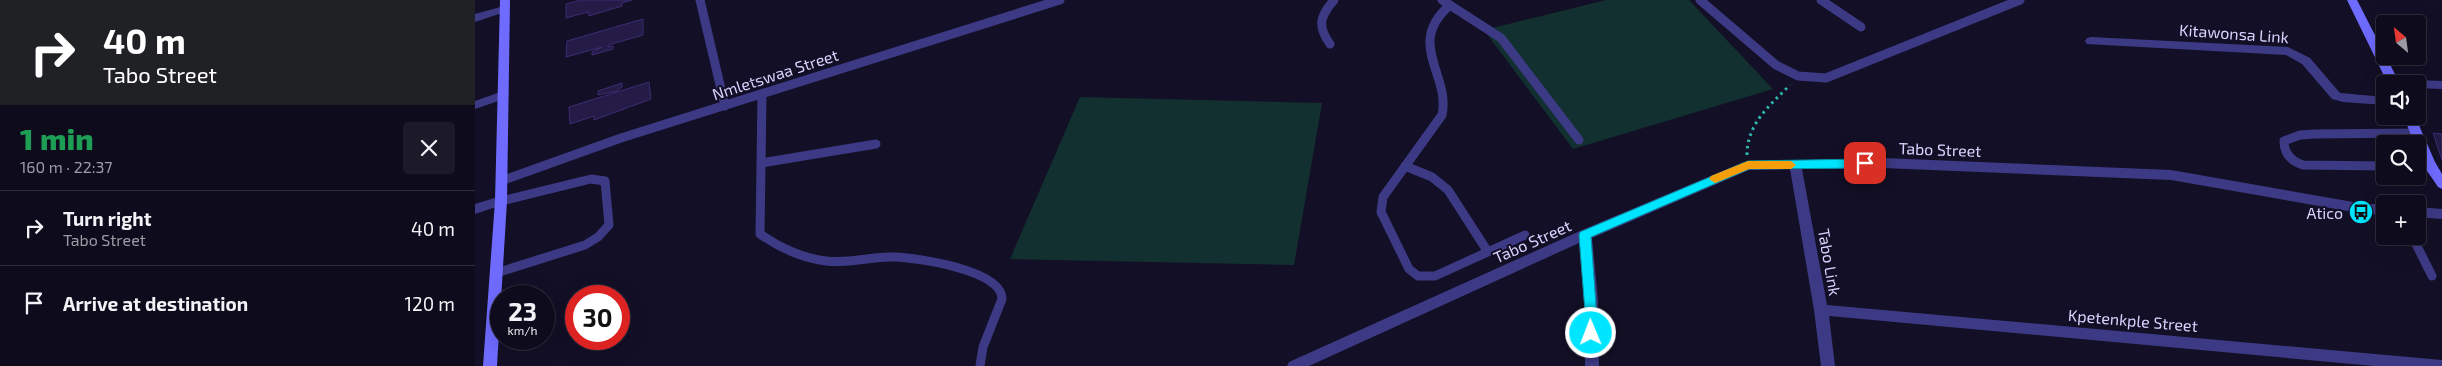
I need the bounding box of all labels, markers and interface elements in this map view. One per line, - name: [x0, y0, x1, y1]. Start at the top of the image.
- north arrow: [2376, 15, 2426, 65]
- map controls: [2376, 15, 2426, 245]
- text: 40 m: [103, 19, 186, 61]
- icon: right: [20, 20, 85, 85]
- street label: Kitawonsa Link: [2179, 20, 2289, 46]
- street label: Nmletswaa Street: [709, 45, 841, 103]
- text: Tabo Street: [103, 61, 217, 87]
- button: sound: [2376, 75, 2426, 125]
- text: 1 min: [20, 120, 94, 156]
- button: close: [403, 122, 455, 174]
- button: search: [2376, 135, 2426, 185]
- street label: Tabo Street: [1898, 138, 1982, 160]
- pin: [1844, 142, 1886, 184]
- icon: arrive: [1851, 149, 1879, 177]
- text: 160 m · 22:37: [20, 157, 113, 176]
- button: +: [2376, 195, 2426, 245]
- bus stop icon: Atico: [2348, 199, 2374, 225]
- place label: Atico: [2306, 203, 2343, 222]
- text: Turn right: [63, 207, 151, 230]
- icon: right: [20, 214, 48, 242]
- street label: Tabo Street: [1490, 215, 1574, 267]
- text: 40 m: [411, 217, 455, 240]
- street label: Tabo Link: [1815, 227, 1845, 297]
- text: Tabo Street: [63, 230, 146, 249]
- speed limit sign: 30: [565, 285, 630, 350]
- icon: arrive: [20, 289, 48, 317]
- text: Arrive at destination: [63, 292, 248, 315]
- text: 120 m: [404, 292, 455, 315]
- text: 23: [508, 296, 537, 326]
- street label: Kpetenkple Street: [2067, 305, 2199, 335]
- position arrow: [1564, 306, 1616, 358]
- text: km/h: [508, 323, 537, 337]

